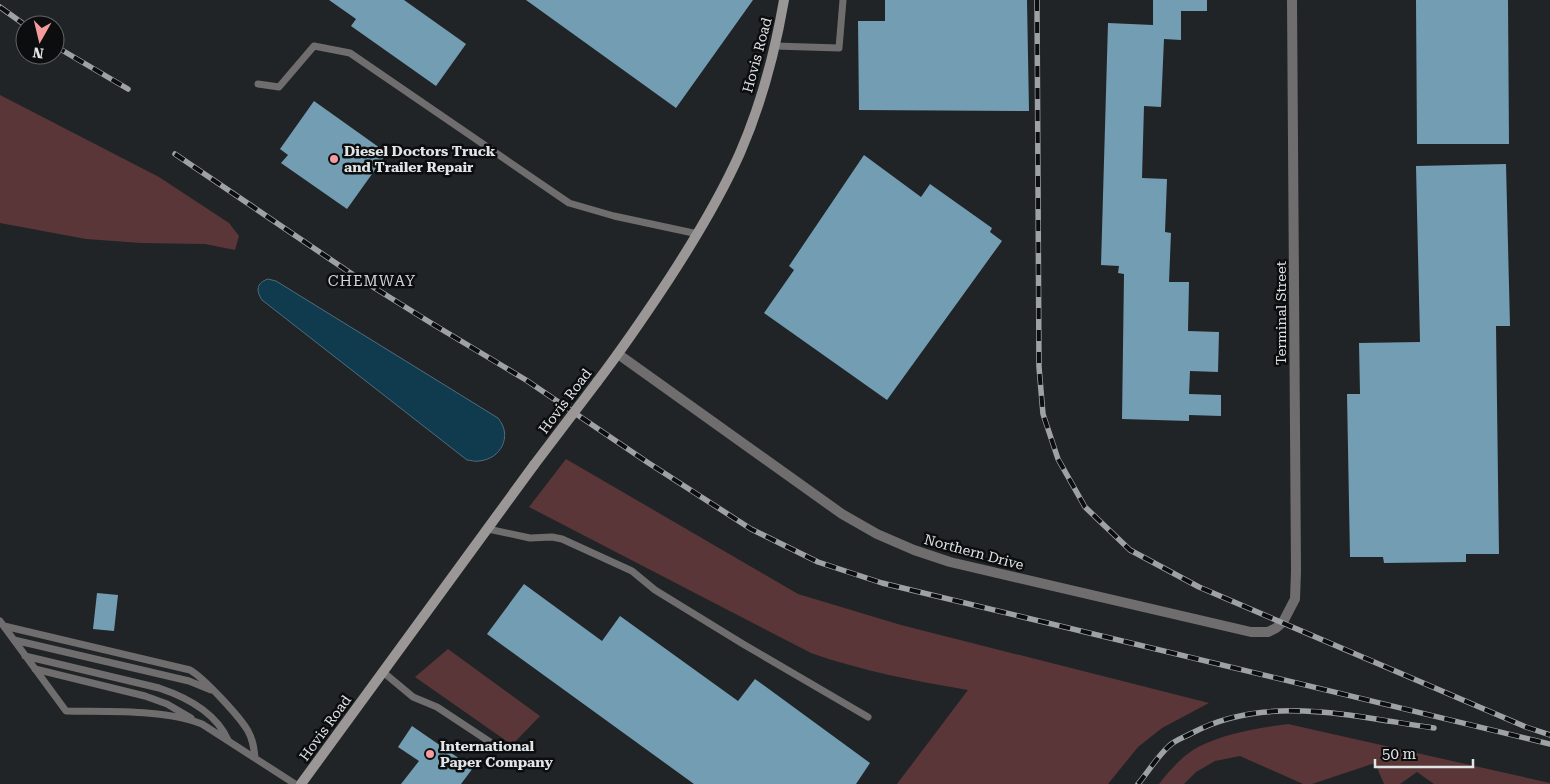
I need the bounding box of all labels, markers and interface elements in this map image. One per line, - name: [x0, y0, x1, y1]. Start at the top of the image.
- north arrow: [15, 15, 65, 65]
- street label: Hovis Road: [739, 16, 775, 94]
- text: N: [32, 44, 45, 62]
- place label: Diesel Doctors Truck and Trailer Repair: [344, 143, 496, 175]
- marker: Diesel Doctors Truck and Trailer Repair: [328, 153, 340, 165]
- street label: Terminal Street: [1273, 261, 1289, 365]
- district label: CHEMWAY: [328, 272, 416, 290]
- street label: Hovis Road: [535, 365, 595, 437]
- street label: Northern Drive: [922, 531, 1026, 573]
- street label: Hovis Road: [296, 692, 354, 764]
- scale bar: [1375, 736, 1472, 768]
- place label: International Paper Company: [440, 738, 553, 770]
- text: 50 m: [1382, 745, 1417, 763]
- marker: International Paper Company: [424, 748, 436, 760]

